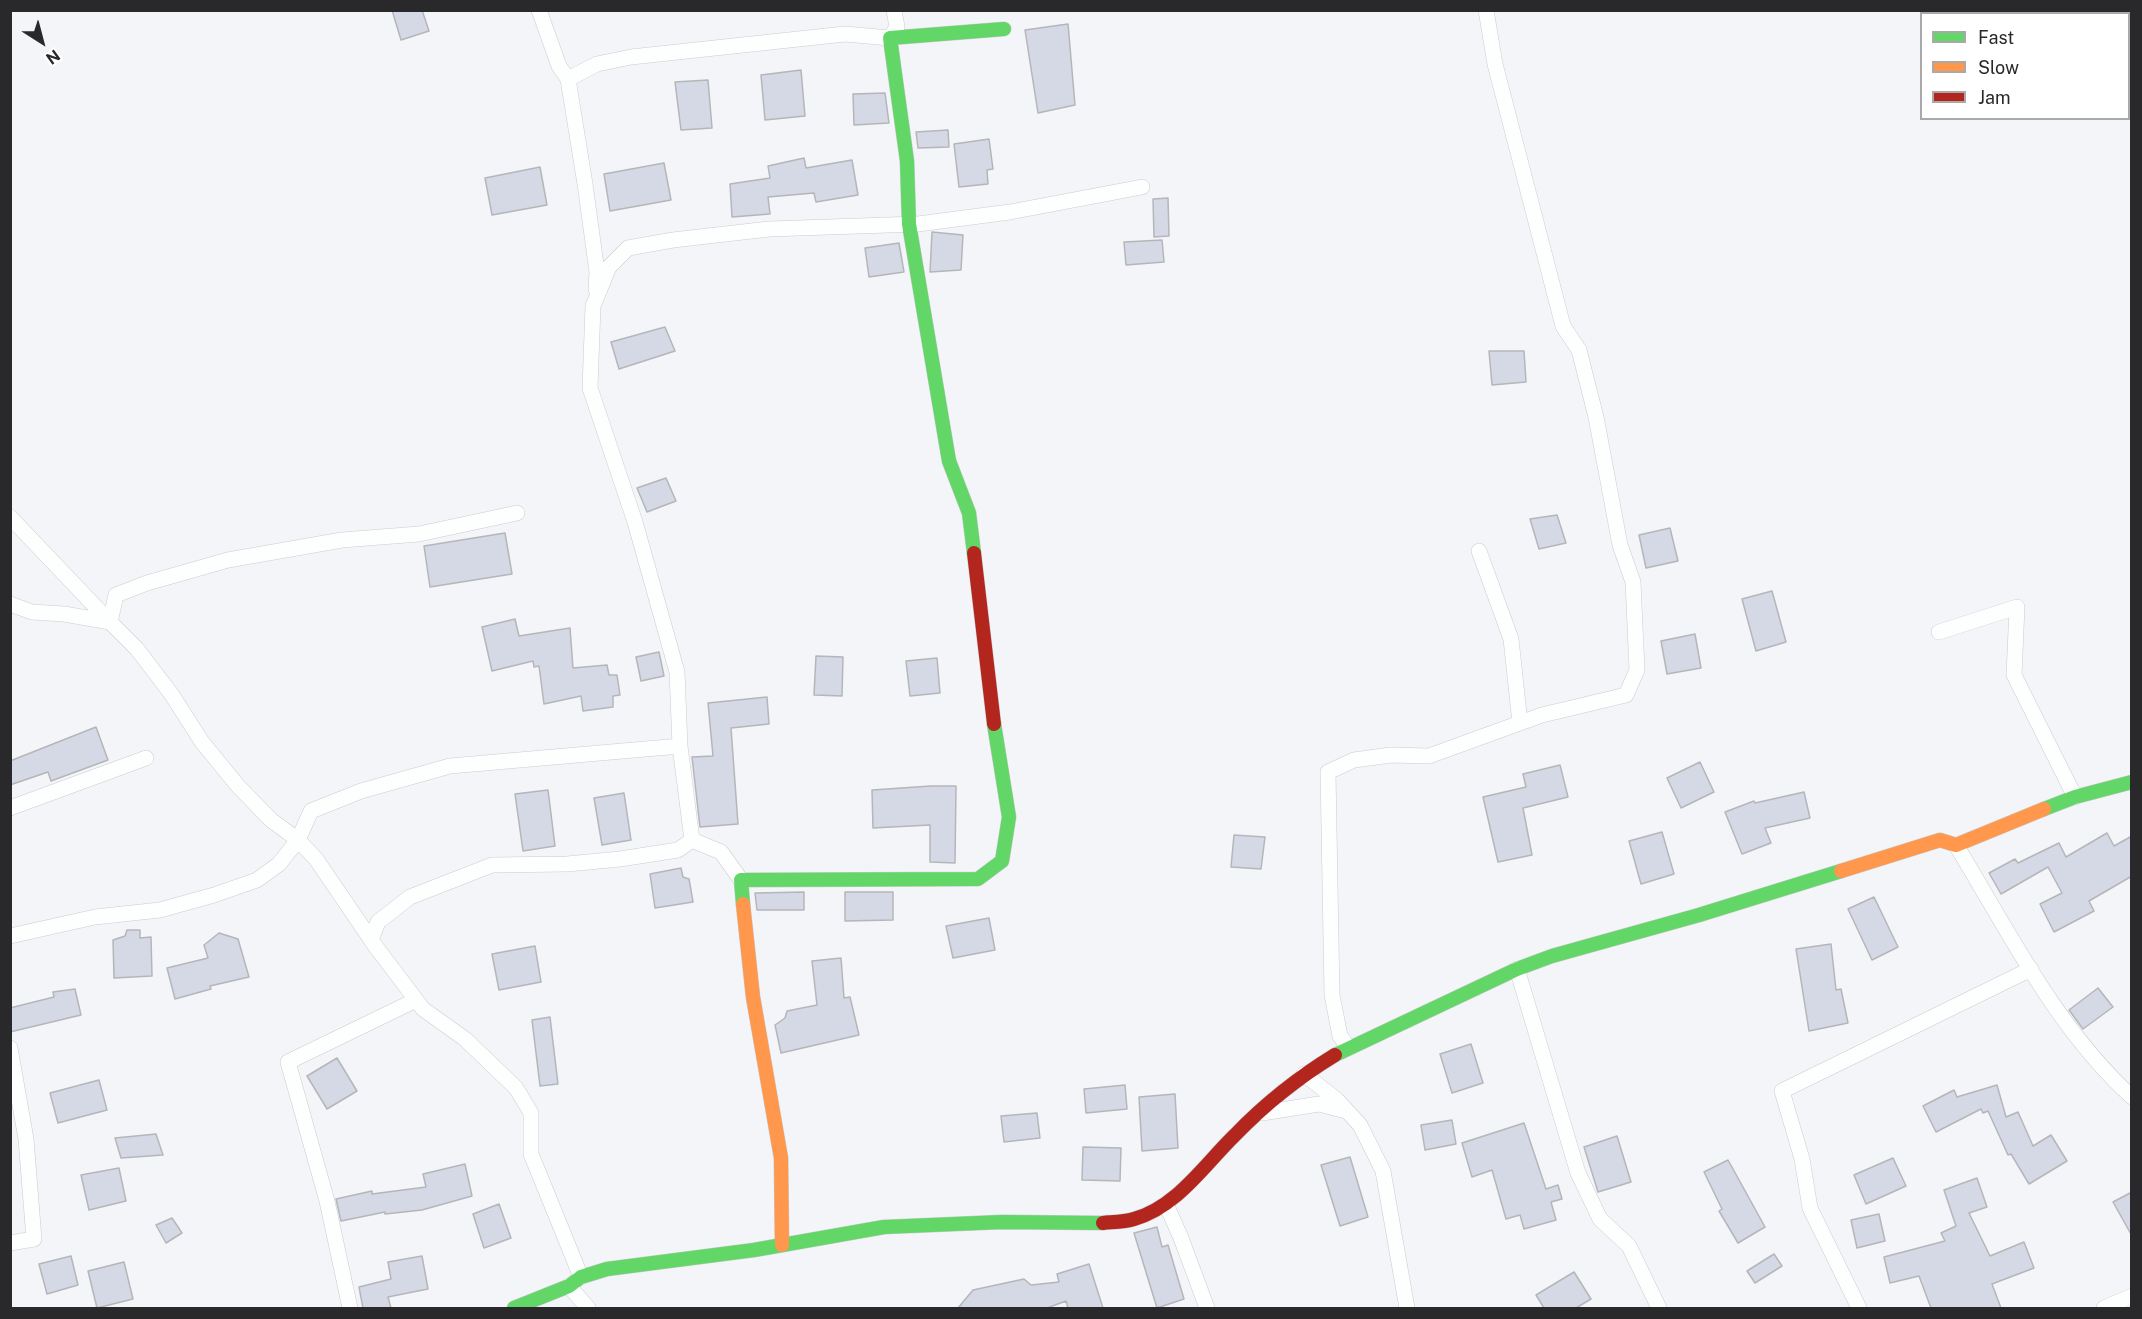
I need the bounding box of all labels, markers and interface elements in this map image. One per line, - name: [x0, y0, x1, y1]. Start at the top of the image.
- north arrow: [12, 12, 72, 72]
- legend: [1920, 12, 2130, 120]
- text: Fast: [1978, 27, 2014, 48]
- text: N: [42, 46, 64, 68]
- text: Slow: [1978, 57, 2019, 78]
- text: Jam: [1978, 87, 2011, 108]

